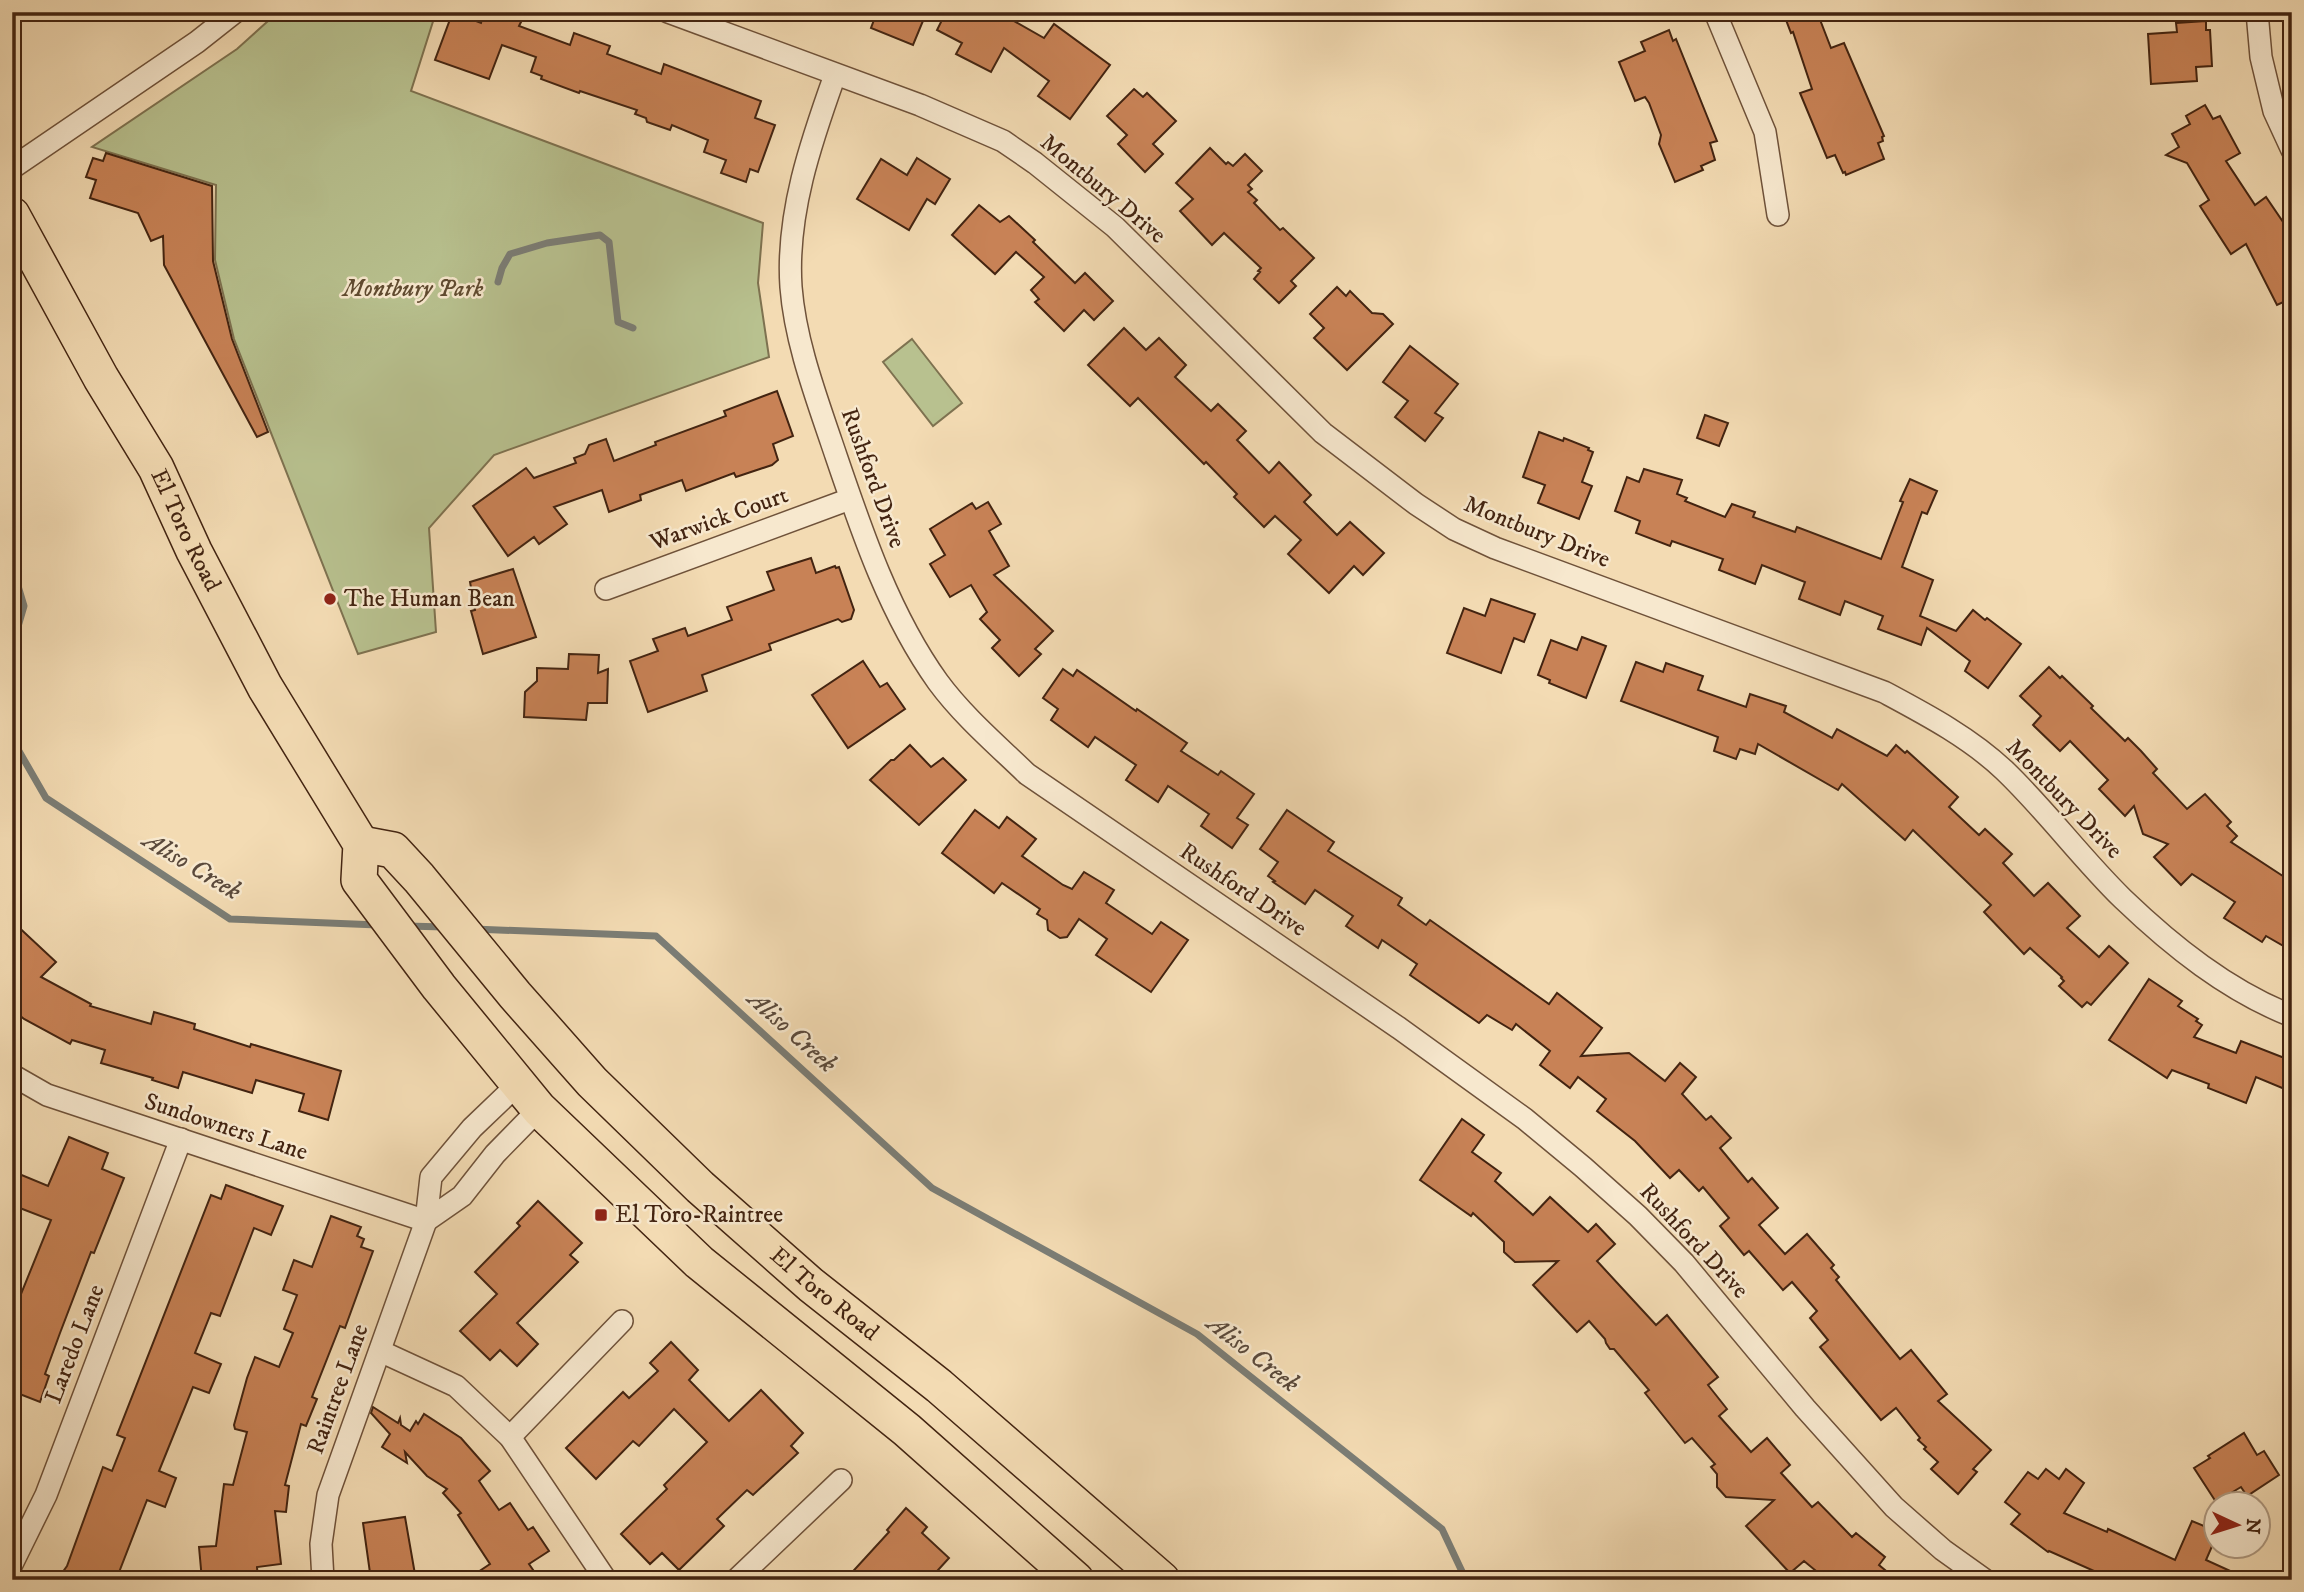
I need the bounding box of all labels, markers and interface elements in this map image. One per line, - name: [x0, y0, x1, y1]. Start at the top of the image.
- street label: Montbury Drive: [1034, 128, 1172, 250]
- park label: Montbury Park: [341, 274, 483, 304]
- street label: Rushford Drive: [834, 404, 912, 552]
- street label: El Toro Road: [144, 464, 227, 597]
- street label: Warwick Court: [645, 480, 792, 558]
- street label: Montbury Drive: [1459, 489, 1615, 575]
- place label: The Human Bean: [344, 584, 515, 614]
- marker: The Human Bean: [322, 591, 338, 607]
- street label: Montbury Drive: [1999, 733, 2129, 865]
- water label: Aliso Creek: [134, 822, 247, 908]
- street label: Rushford Drive: [1174, 837, 1312, 943]
- water label: Aliso Creek: [738, 981, 843, 1081]
- street label: Sundowners Lane: [141, 1086, 312, 1168]
- street label: Rushford Drive: [1633, 1177, 1755, 1305]
- place label: El Toro-Raintree: [615, 1200, 783, 1230]
- marker: El Toro-Raintree: [593, 1207, 609, 1223]
- street label: El Toro Road: [764, 1241, 885, 1348]
- street label: Laredo Lane: [39, 1280, 111, 1408]
- water label: Aliso Creek: [1198, 1306, 1306, 1400]
- street label: Raintree Lane: [301, 1320, 375, 1458]
- north arrow: [2202, 1490, 2272, 1560]
- text: N: [2240, 1517, 2264, 1535]

